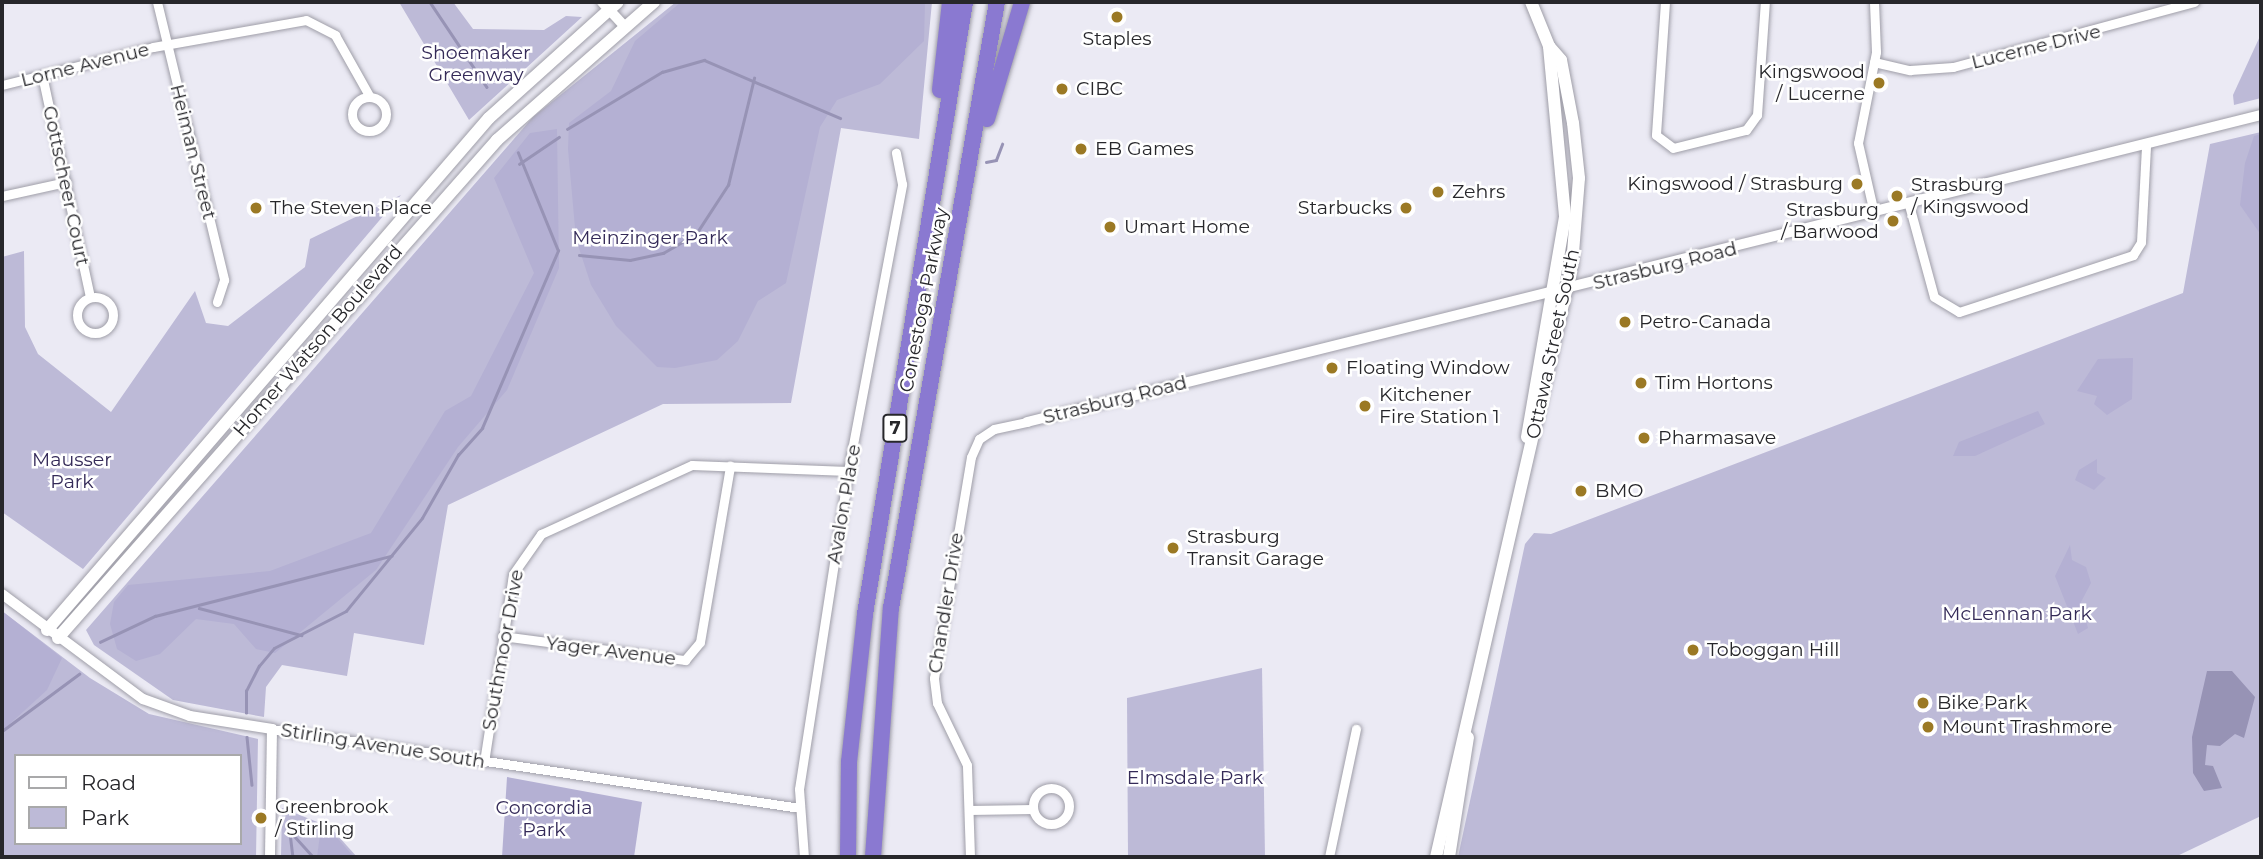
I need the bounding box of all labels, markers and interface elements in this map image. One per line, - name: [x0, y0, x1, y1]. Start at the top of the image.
- marker: Staples: [1109, 9, 1125, 25]
- street label: Lucerne Drive: [1969, 20, 2103, 74]
- place label: Staples: [1083, 28, 1151, 50]
- street label: Lorne Avenue: [18, 38, 152, 92]
- park label: Shoemaker Greenway: [421, 42, 531, 86]
- place label: Kingswood / Lucerne: [1758, 61, 1865, 105]
- marker: Kingswood / Lucerne: [1871, 75, 1887, 91]
- place label: CIBC: [1076, 78, 1123, 100]
- marker: CIBC: [1054, 81, 1070, 97]
- street label: Heiman Street: [165, 82, 221, 222]
- street label: Gottscheer Court: [38, 104, 94, 268]
- place label: EB Games: [1095, 138, 1194, 160]
- marker: EB Games: [1073, 141, 1089, 157]
- place label: Kingswood / Strasburg: [1627, 173, 1843, 195]
- place label: Strasburg / Kingswood: [1911, 174, 2029, 218]
- marker: Kingswood / Strasburg: [1849, 176, 1865, 192]
- place label: Zehrs: [1452, 181, 1505, 203]
- marker: Zehrs: [1430, 184, 1446, 200]
- marker: Strasburg / Kingswood: [1889, 188, 1905, 204]
- place label: The Steven Place: [270, 197, 432, 219]
- place label: Starbucks: [1298, 197, 1392, 219]
- place label: Strasburg / Barwood: [1781, 199, 1879, 243]
- marker: The Steven Place: [248, 200, 264, 216]
- marker: Starbucks: [1398, 200, 1414, 216]
- street label: Conestoga Parkway: [895, 206, 953, 394]
- marker: Strasburg / Barwood: [1885, 213, 1901, 229]
- place label: Umart Home: [1124, 216, 1250, 238]
- marker: Umart Home: [1102, 219, 1118, 235]
- park label: Meinzinger Park: [572, 227, 728, 249]
- street label: Strasburg Road: [1591, 237, 1739, 295]
- street label: Homer Watson Boulevard: [229, 241, 407, 441]
- street label: Ottawa Street South: [1522, 247, 1584, 441]
- place label: Petro-Canada: [1639, 311, 1771, 333]
- marker: Petro-Canada: [1617, 314, 1633, 330]
- place label: Floating Window: [1346, 357, 1510, 379]
- marker: Floating Window: [1324, 360, 1340, 376]
- street label: Strasburg Road: [1041, 371, 1189, 429]
- place label: Tim Hortons: [1655, 372, 1773, 394]
- marker: Tim Hortons: [1633, 375, 1649, 391]
- place label: Kitchener Fire Station 1: [1379, 384, 1500, 428]
- marker: Kitchener Fire Station 1: [1357, 398, 1373, 414]
- road number: 7: [881, 414, 909, 442]
- place label: Pharmasave: [1658, 427, 1776, 449]
- marker: Pharmasave: [1636, 430, 1652, 446]
- street label: Avalon Place: [822, 442, 866, 566]
- park label: Mausser Park: [32, 449, 112, 493]
- place label: BMO: [1595, 480, 1643, 502]
- marker: BMO: [1573, 483, 1589, 499]
- place label: Strasburg Transit Garage: [1187, 526, 1324, 570]
- street label: Chandler Drive: [924, 531, 968, 675]
- marker: Strasburg Transit Garage: [1165, 540, 1181, 556]
- street label: Southmoor Drive: [478, 568, 528, 732]
- park label: McLennan Park: [1942, 603, 2092, 625]
- street label: Yager Avenue: [545, 632, 677, 670]
- place label: Toboggan Hill: [1707, 639, 1839, 661]
- marker: Toboggan Hill: [1685, 642, 1701, 658]
- place label: Bike Park: [1937, 692, 2027, 714]
- marker: Bike Park: [1915, 695, 1931, 711]
- place label: Mount Trashmore: [1942, 716, 2112, 738]
- street label: Stirling Avenue South: [279, 719, 487, 773]
- marker: Mount Trashmore: [1920, 719, 1936, 735]
- legend: [14, 754, 242, 845]
- park label: Elmsdale Park: [1127, 767, 1263, 789]
- text: Road: [81, 770, 136, 795]
- place label: Greenbrook / Stirling: [275, 796, 388, 840]
- park label: Concordia Park: [496, 797, 592, 841]
- text: Park: [81, 805, 129, 830]
- marker: Greenbrook / Stirling: [253, 810, 269, 826]

